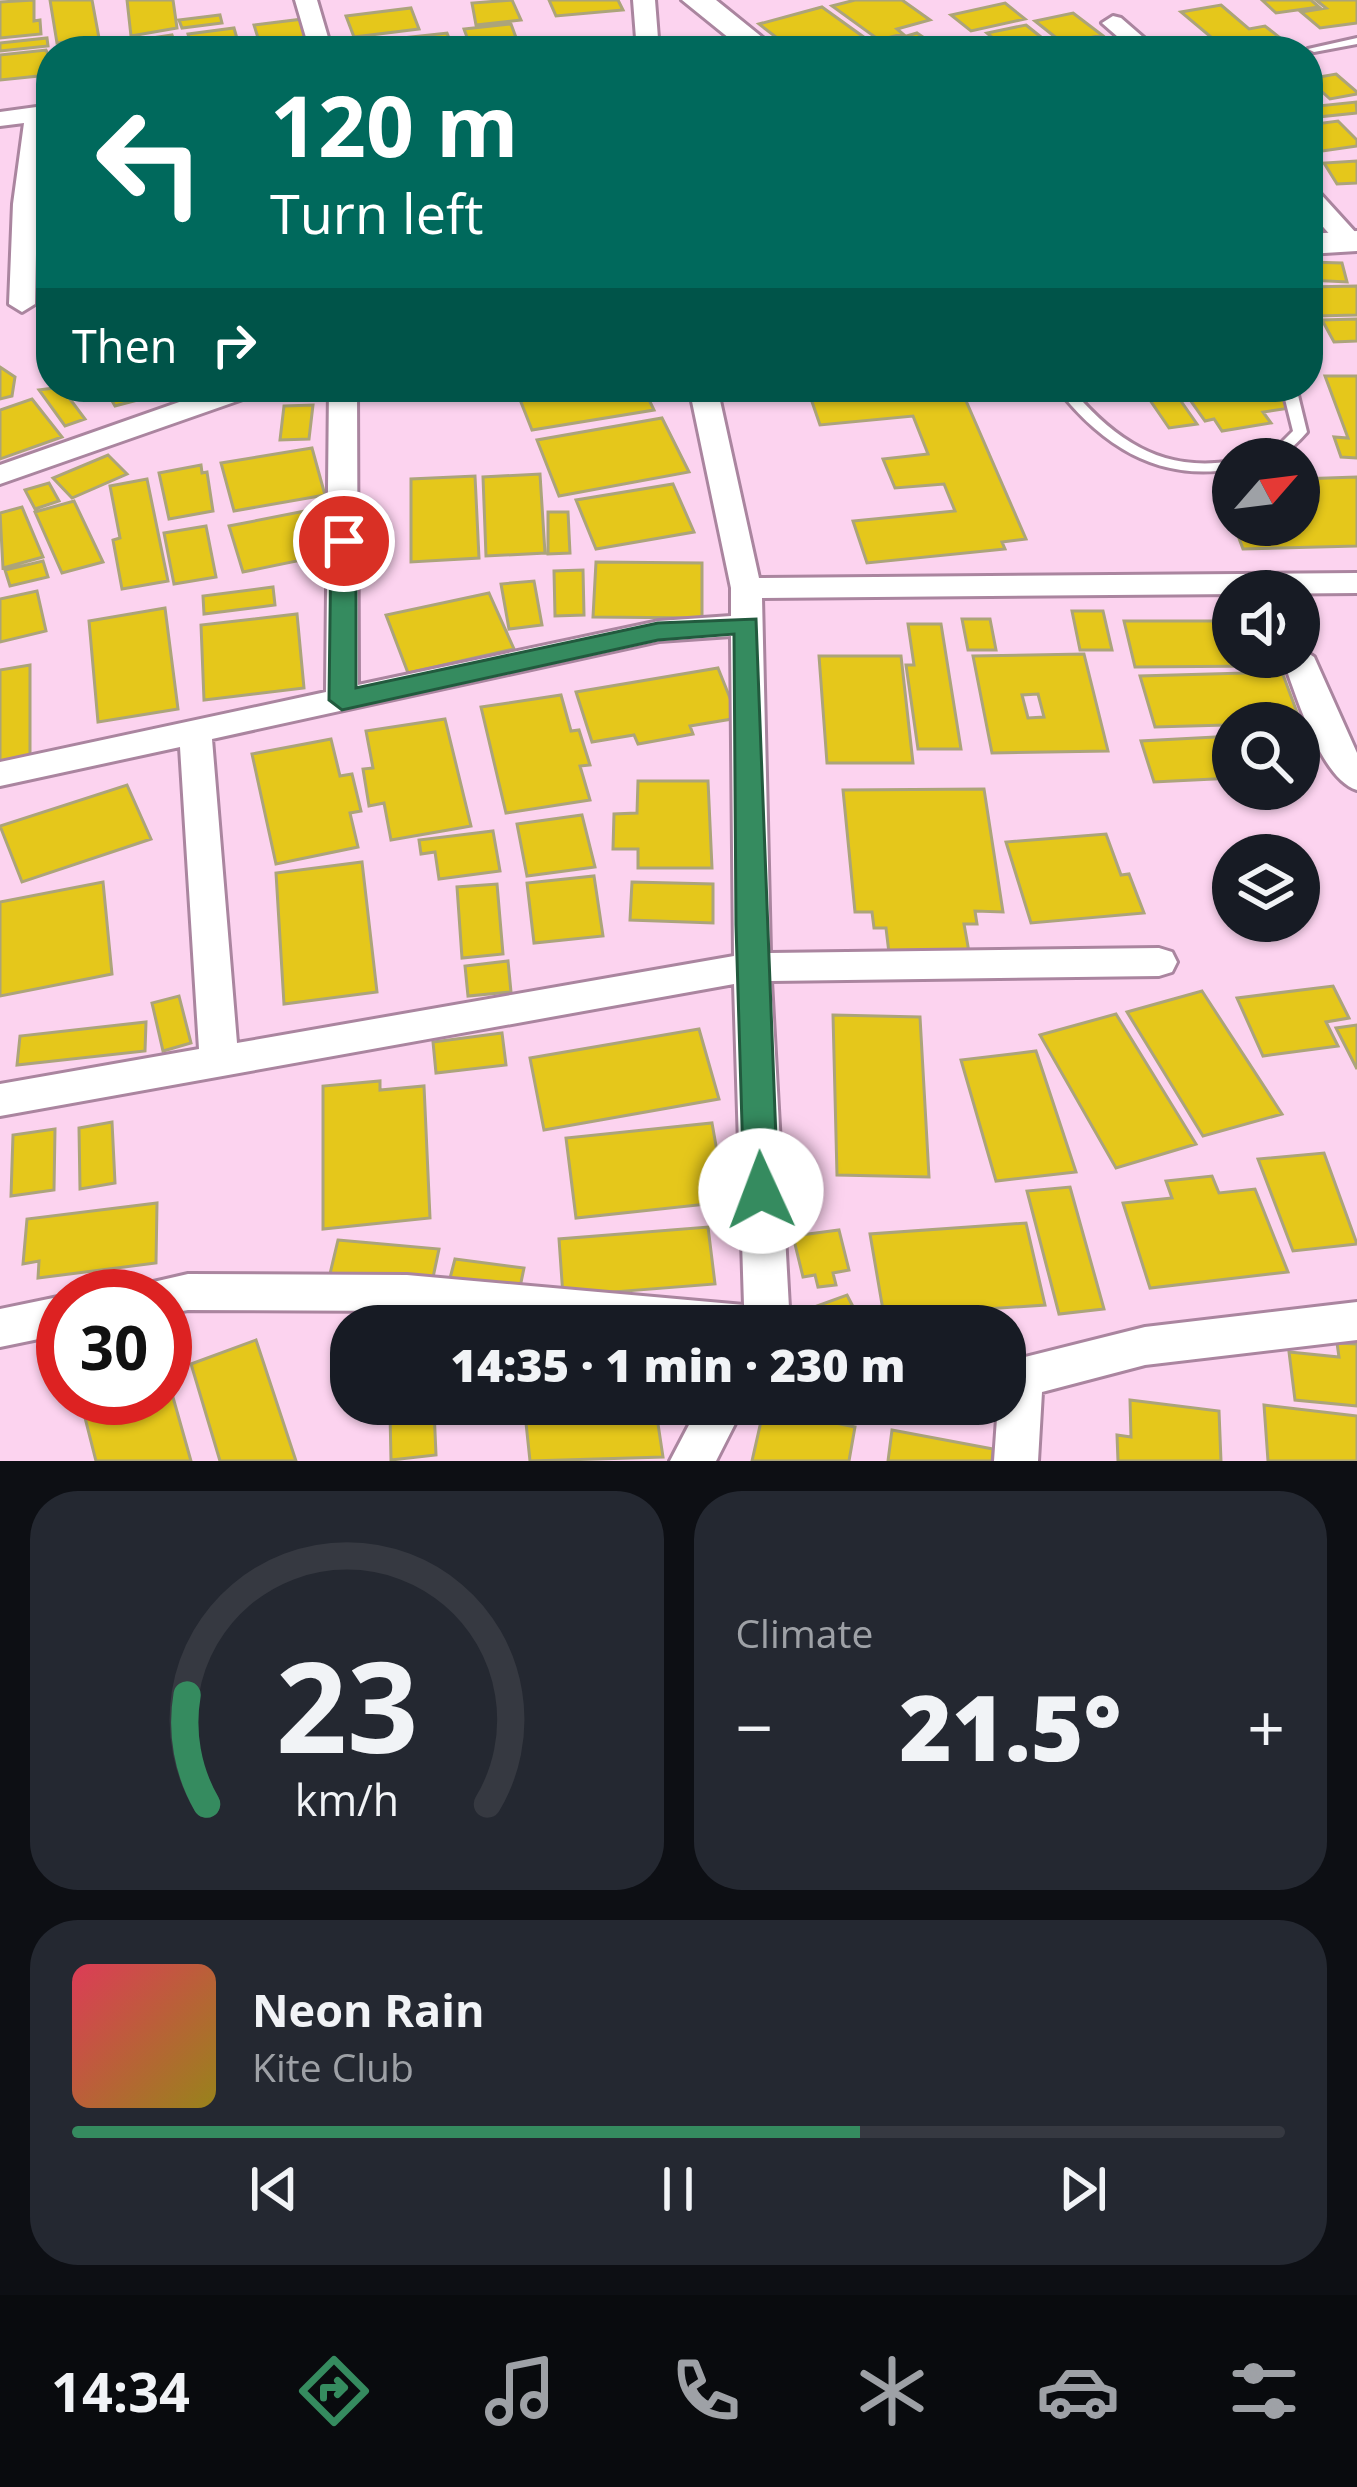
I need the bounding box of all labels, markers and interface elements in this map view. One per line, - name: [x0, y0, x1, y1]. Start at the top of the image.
- text: 120 m: [270, 67, 518, 182]
- icon: left: [72, 84, 228, 240]
- text: Turn left: [270, 176, 483, 250]
- icon: right: [201, 312, 267, 378]
- text: Then: [72, 315, 177, 376]
- north arrow: [1212, 438, 1320, 546]
- map controls: [1212, 438, 1320, 942]
- pin: [293, 490, 395, 592]
- icon: arrive: [311, 508, 377, 574]
- button: sound: [1212, 570, 1320, 678]
- button: search: [1212, 702, 1320, 810]
- button: layers: [1212, 834, 1320, 942]
- position arrow: [698, 1128, 824, 1254]
- speed limit sign: 30: [36, 1269, 192, 1425]
- text: 14:35 · 1 min · 230 m: [451, 1334, 905, 1395]
- text: Climate: [736, 1606, 873, 1659]
- text: 23: [275, 1620, 418, 1790]
- text: 21.5°: [899, 1665, 1121, 1787]
- text: −: [736, 1681, 773, 1771]
- text: +: [1247, 1681, 1285, 1771]
- text: km/h: [295, 1769, 399, 1828]
- text: Neon Rain: [252, 1979, 485, 2040]
- text: Kite Club: [252, 2040, 414, 2093]
- icon: previous: [241, 2156, 307, 2222]
- icon: pause: [645, 2156, 711, 2222]
- icon: next: [1050, 2156, 1116, 2222]
- icon: directions: [292, 2349, 376, 2433]
- icon: music: [478, 2349, 562, 2433]
- icon: phone: [664, 2349, 748, 2433]
- icon: climate: [850, 2349, 934, 2433]
- icon: car: [1036, 2349, 1120, 2433]
- icon: filters: [1222, 2349, 1306, 2433]
- text: 14:34: [51, 2354, 190, 2428]

